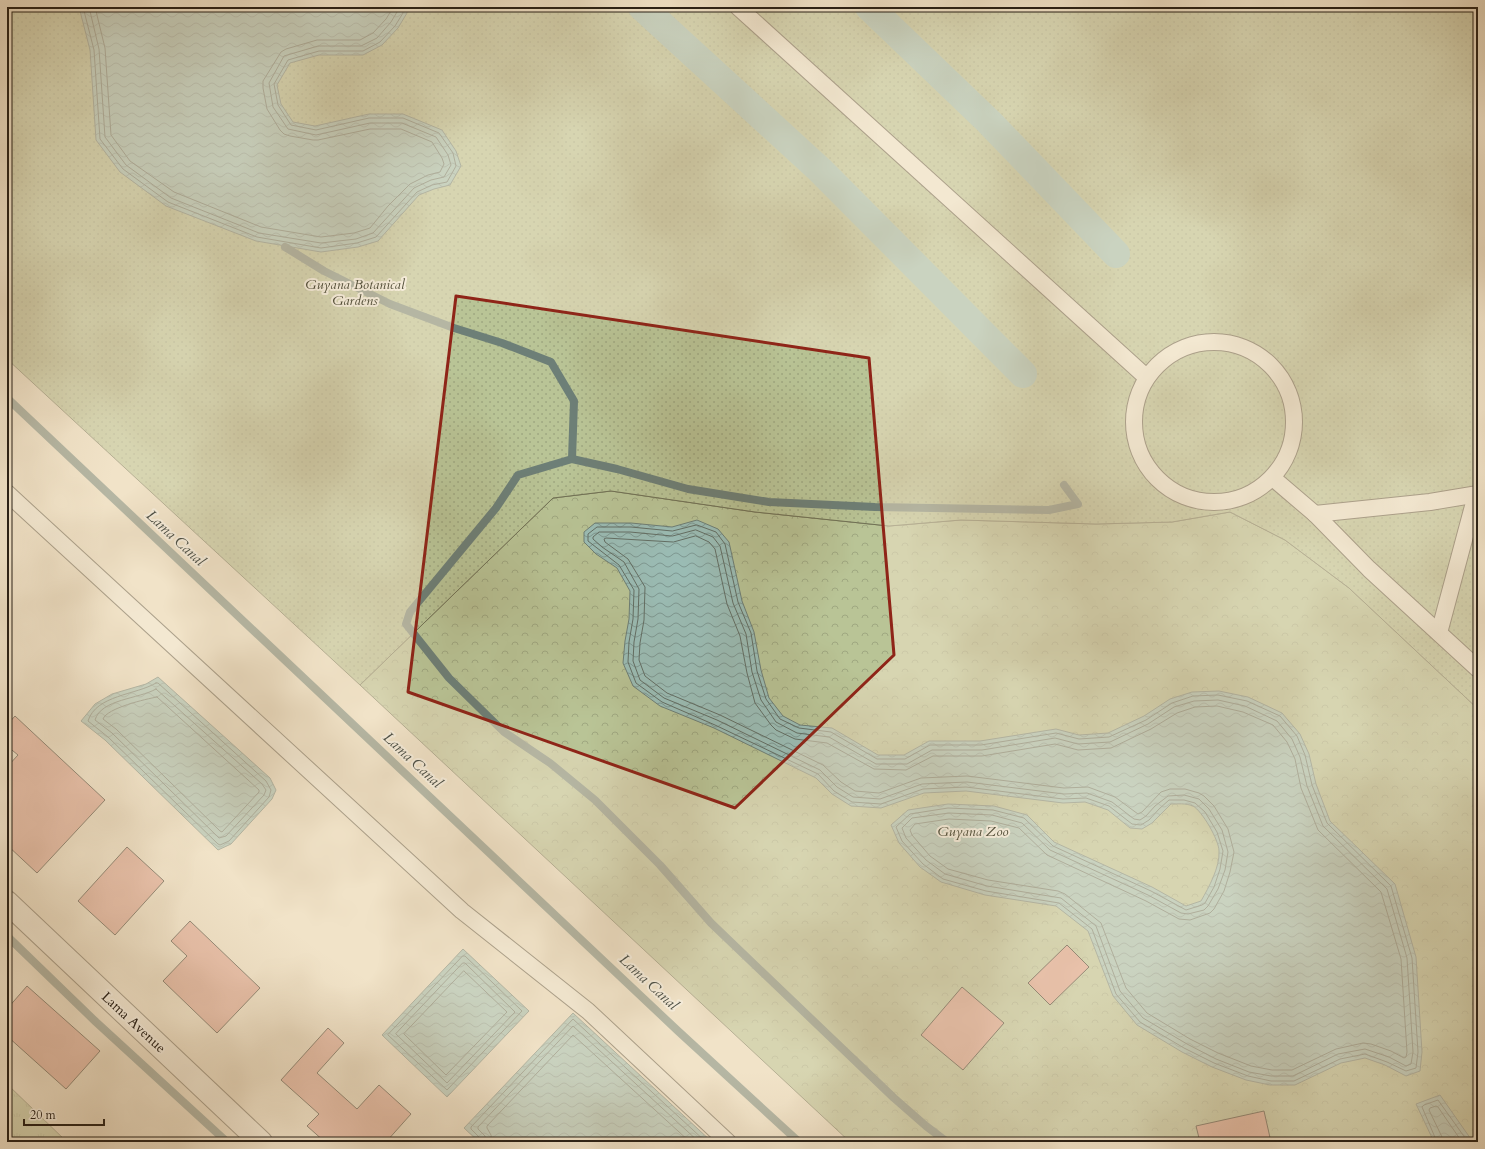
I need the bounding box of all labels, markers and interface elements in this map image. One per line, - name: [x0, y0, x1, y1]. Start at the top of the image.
- park label: Guyana Botanical Gardens: [305, 275, 406, 310]
- water label: Lama Canal: [142, 505, 211, 571]
- water label: Lama Canal: [379, 727, 448, 793]
- park label: Guyana Zoo: [937, 822, 1009, 841]
- water label: Lama Canal: [615, 949, 684, 1015]
- street label: Lama Avenue: [97, 988, 170, 1057]
- scale bar: [24, 1101, 104, 1127]
- text: 20 m: [30, 1107, 57, 1123]

